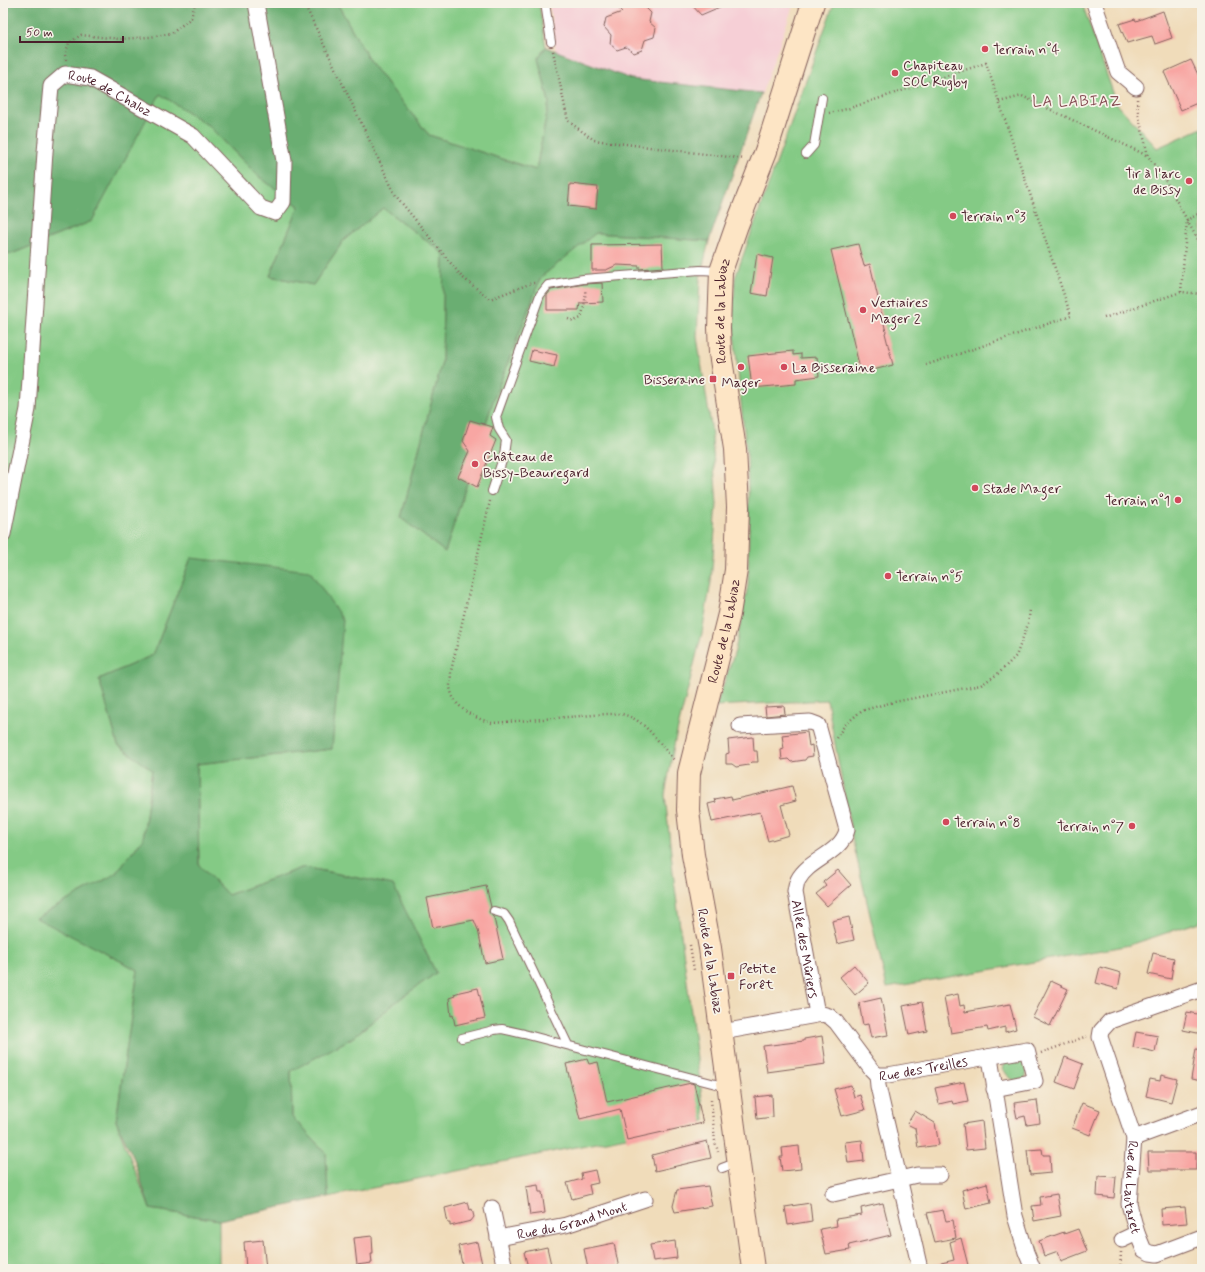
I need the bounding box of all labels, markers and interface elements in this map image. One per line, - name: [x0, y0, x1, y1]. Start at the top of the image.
- scale bar: [20, 18, 123, 44]
- text: 50 m: [26, 25, 53, 41]
- place label: Terrain n°4: [993, 41, 1060, 59]
- marker: Terrain n°4: [980, 44, 990, 54]
- place label: Chapiteau SOC Rugby: [903, 57, 967, 91]
- street label: Route de Chaloz: [67, 67, 155, 121]
- marker: Chapiteau SOC Rugby: [890, 68, 900, 78]
- district label: LA LABIAZ: [1032, 92, 1122, 112]
- place label: Tir à l'arc de Bissy: [1125, 165, 1182, 199]
- marker: Tir à l'arc de Bissy: [1184, 176, 1194, 186]
- place label: Terrain n°3: [961, 208, 1026, 226]
- marker: Terrain n°3: [948, 211, 958, 221]
- street label: Route de la Labiaz: [711, 255, 735, 365]
- place label: Vestiaires Mager 2: [871, 294, 928, 330]
- marker: Vestiaires Mager 2: [858, 305, 868, 315]
- place label: La Bisseraine: [792, 359, 876, 377]
- marker: Mager: [736, 362, 746, 372]
- marker: La Bisseraine: [779, 362, 789, 372]
- place label: Bisseraine: [644, 371, 705, 389]
- marker: Bisseraine: [708, 374, 718, 384]
- place label: Mager: [722, 374, 761, 394]
- place label: Château de Bissy-Beauregard: [483, 448, 589, 484]
- marker: Château de Bissy-Beauregard: [470, 459, 480, 469]
- place label: Stade Mager: [983, 480, 1061, 500]
- marker: Stade Mager: [970, 483, 980, 493]
- place label: Terrain n°1: [1105, 492, 1170, 510]
- marker: Terrain n°1: [1173, 495, 1183, 505]
- place label: Terrain n°5: [896, 568, 963, 586]
- marker: Terrain n°5: [883, 571, 893, 581]
- street label: Route de la Labiaz: [704, 577, 744, 685]
- place label: Terrain n°8: [954, 814, 1020, 832]
- marker: Terrain n°8: [941, 817, 951, 827]
- place label: Terrain n°7: [1057, 818, 1125, 836]
- marker: Terrain n°7: [1127, 821, 1137, 831]
- street label: Allée des Mûriers: [787, 898, 822, 1000]
- street label: Route de la Labiaz: [693, 907, 727, 1015]
- place label: Petite Forêt: [739, 960, 776, 994]
- marker: Petite Forêt: [726, 971, 736, 981]
- street label: Rue des Treilles: [879, 1053, 970, 1085]
- street label: Rue du Lautaret: [1119, 1140, 1145, 1236]
- street label: Rue du Grand Mont: [516, 1198, 629, 1244]

